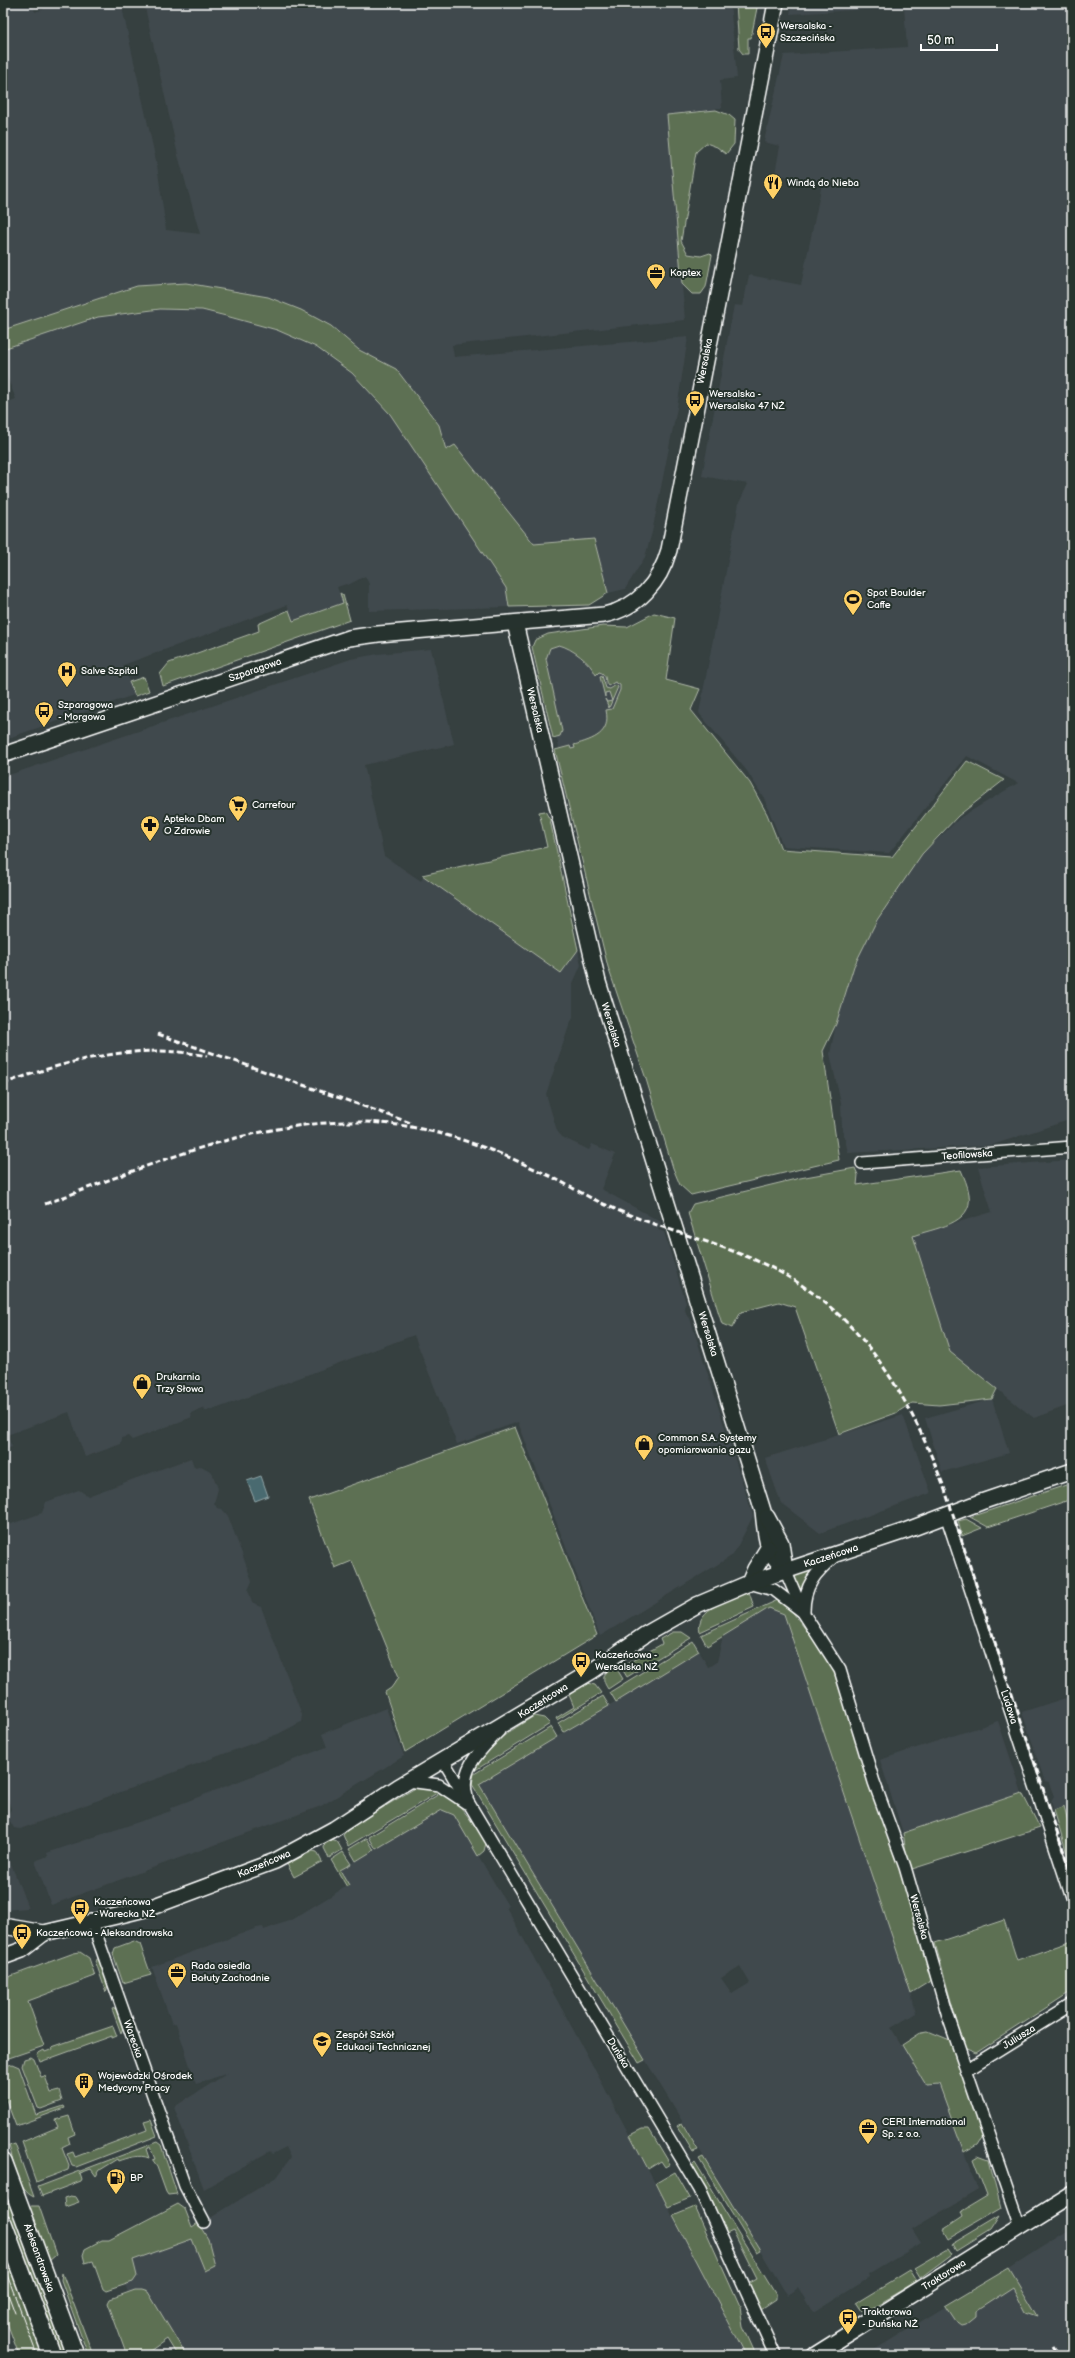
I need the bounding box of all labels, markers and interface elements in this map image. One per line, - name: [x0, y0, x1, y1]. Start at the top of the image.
- place label: Wersalska - Szczecińska: [780, 20, 835, 44]
- bus stop icon: Wersalska - Szczecińska: [755, 21, 777, 49]
- scale bar: [921, 26, 997, 52]
- text: 50 m: [927, 33, 954, 48]
- restaurant icon: Windą do Nieba: [762, 172, 784, 200]
- place label: Windą do Nieba: [787, 177, 859, 189]
- office icon: Koptex: [645, 262, 667, 290]
- place label: Koptex: [670, 267, 701, 279]
- street label: Wersalska: [695, 337, 715, 385]
- place label: Wersalska - Wersalska 47 NŻ: [709, 388, 786, 412]
- bus stop icon: Wersalska - Wersalska 47 NŻ: [684, 389, 706, 417]
- place label: Spot Boulder Caffe: [867, 587, 926, 611]
- sports icon: Spot Boulder Caffe: [842, 588, 864, 616]
- street label: Szparagowa: [227, 655, 283, 685]
- hospital icon: Salve Szpital: [56, 660, 78, 688]
- place label: Salve Szpital: [81, 665, 138, 677]
- street label: Wersalska: [524, 686, 546, 734]
- place label: Szparagowa - Morgowa: [58, 699, 113, 723]
- bus stop icon: Szparagowa - Morgowa: [33, 700, 55, 728]
- supermarket icon: Carrefour: [227, 794, 249, 822]
- place label: Carrefour: [252, 799, 296, 811]
- place label: Apteka Dbam O Zdrowie: [164, 813, 224, 837]
- pharmacy icon: Apteka Dbam O Zdrowie: [139, 814, 161, 842]
- street label: Wersalska: [598, 1001, 624, 1049]
- street label: Teofilowska: [941, 1147, 993, 1163]
- street label: Wersalska: [695, 1310, 721, 1358]
- place label: Drukarnia Trzy Słowa: [156, 1371, 204, 1395]
- shop icon: Drukarnia Trzy Słowa: [131, 1372, 153, 1400]
- place label: Common S.A. Systemy opomiarowania gazu: [658, 1432, 757, 1456]
- shop icon: Common S.A. Systemy opomiarowania gazu: [633, 1433, 655, 1461]
- street label: Kaczeńcowa: [802, 1541, 860, 1570]
- place label: Kaczeńcowa - Wersalska NŻ: [595, 1649, 658, 1673]
- bus stop icon: Kaczeńcowa - Wersalska NŻ: [570, 1650, 592, 1678]
- street label: Kaczeńcowa: [516, 1681, 570, 1721]
- street label: Ludowa: [998, 1689, 1020, 1726]
- street label: Kaczeńcowa: [236, 1847, 293, 1881]
- street label: Wersalska: [907, 1893, 931, 1941]
- place label: Kaczeńcowa - Warecka NŻ: [94, 1896, 156, 1920]
- bus stop icon: Kaczeńcowa - Warecka NŻ: [69, 1897, 91, 1925]
- bus stop icon: Kaczeńcowa - Aleksandrowska: [11, 1922, 33, 1950]
- place label: Kaczeńcowa - Aleksandrowska: [36, 1927, 173, 1939]
- place label: Rada osiedla Bałuty Zachodnie: [191, 1960, 270, 1984]
- office icon: Rada osiedla Bałuty Zachodnie: [166, 1961, 188, 1989]
- street label: Warecka: [121, 2018, 145, 2060]
- street label: Juliusza: [1000, 2022, 1038, 2052]
- place label: Zespół Szkół Edukacji Technicznej: [335, 2029, 431, 2053]
- school or university icon: Zespół Szkół Edukacji Technicznej: [311, 2030, 333, 2058]
- street label: Duńska: [604, 2035, 632, 2071]
- place label: Wojewódzki Ośrodek Medycyny Pracy: [98, 2070, 192, 2094]
- building icon: Wojewódzki Ośrodek Medycyny Pracy: [73, 2071, 95, 2099]
- place label: CERI International Sp. z o.o.: [882, 2116, 966, 2140]
- office icon: CERI International Sp. z o.o.: [857, 2117, 879, 2145]
- fuel station icon: BP: [105, 2167, 127, 2195]
- place label: BP: [130, 2172, 144, 2184]
- street label: Aleksandrowska: [21, 2222, 57, 2294]
- street label: Traktorowa: [920, 2257, 968, 2293]
- place label: Traktorowa - Duńska NŻ: [862, 2306, 919, 2330]
- bus stop icon: Traktorowa - Duńska NŻ: [837, 2307, 859, 2335]

